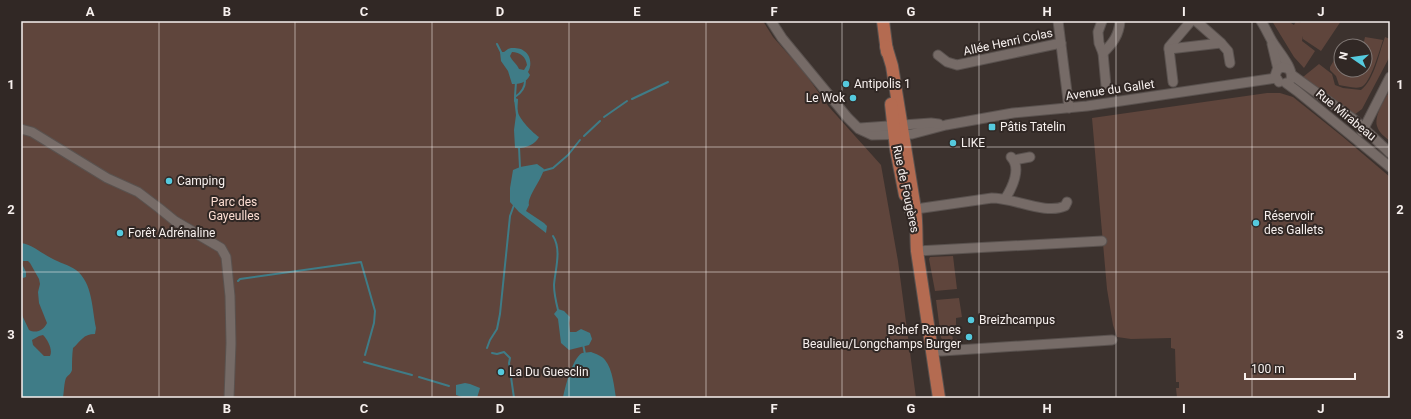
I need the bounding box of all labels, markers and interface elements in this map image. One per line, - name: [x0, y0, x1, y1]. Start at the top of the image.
- text: A: [86, 4, 95, 19]
- text: B: [223, 4, 231, 19]
- text: C: [360, 4, 369, 19]
- text: D: [496, 4, 504, 19]
- text: E: [633, 4, 641, 19]
- text: F: [770, 4, 778, 19]
- text: G: [907, 4, 916, 19]
- text: H: [1042, 4, 1052, 19]
- text: I: [1182, 4, 1186, 19]
- text: J: [1317, 4, 1325, 19]
- street label: Allée Henri Colas: [962, 26, 1054, 58]
- north arrow: [1333, 38, 1373, 78]
- text: N: [1337, 50, 1351, 61]
- text: 1: [7, 77, 15, 92]
- place label: Antipolis 1: [854, 77, 911, 91]
- street label: Avenue du Gallet: [1065, 77, 1155, 103]
- text: 1: [1396, 77, 1404, 92]
- marker: Antipolis 1: [841, 79, 851, 89]
- street label: Rue Mirabeau: [1313, 86, 1379, 144]
- place label: Le Wok: [806, 91, 846, 105]
- marker: Le Wok: [848, 93, 858, 103]
- place label: Pâtis Tatelin: [1000, 120, 1066, 134]
- marker: Pâtis Tatelin: [987, 122, 997, 132]
- place label: LIKE: [961, 136, 985, 150]
- marker: LIKE: [948, 138, 958, 148]
- street label: Rue de Fougères: [890, 144, 922, 234]
- place label: Camping: [177, 174, 225, 188]
- marker: Camping: [164, 176, 174, 186]
- park label: Parc des Gayeulles: [208, 195, 260, 223]
- text: 2: [7, 202, 15, 217]
- text: 2: [1396, 202, 1404, 217]
- place label: Réservoir des Gallets: [1264, 209, 1323, 237]
- marker: Réservoir des Gallets: [1251, 218, 1261, 228]
- place label: Forêt Adrénaline: [128, 226, 215, 240]
- marker: Forêt Adrénaline: [115, 228, 125, 238]
- place label: Breizhcampus: [979, 313, 1055, 327]
- marker: Breizhcampus: [966, 315, 976, 325]
- place label: Bchef Rennes Beaulieu/Longchamps Burger: [803, 323, 961, 351]
- text: 3: [7, 327, 15, 342]
- text: 3: [1396, 327, 1404, 342]
- marker: Bchef Rennes Beaulieu/Longchamps Burger: [964, 332, 974, 342]
- scale bar: [1245, 355, 1355, 381]
- text: 100 m: [1251, 362, 1285, 376]
- place label: La Du Guesclin: [509, 365, 589, 379]
- marker: La Du Guesclin: [496, 367, 506, 377]
- text: A: [86, 401, 95, 416]
- text: B: [223, 401, 231, 416]
- text: C: [360, 401, 369, 416]
- text: D: [496, 401, 504, 416]
- text: E: [633, 401, 641, 416]
- text: F: [770, 401, 778, 416]
- text: G: [907, 401, 916, 416]
- text: H: [1042, 401, 1052, 416]
- text: I: [1182, 401, 1186, 416]
- text: J: [1317, 401, 1325, 416]

